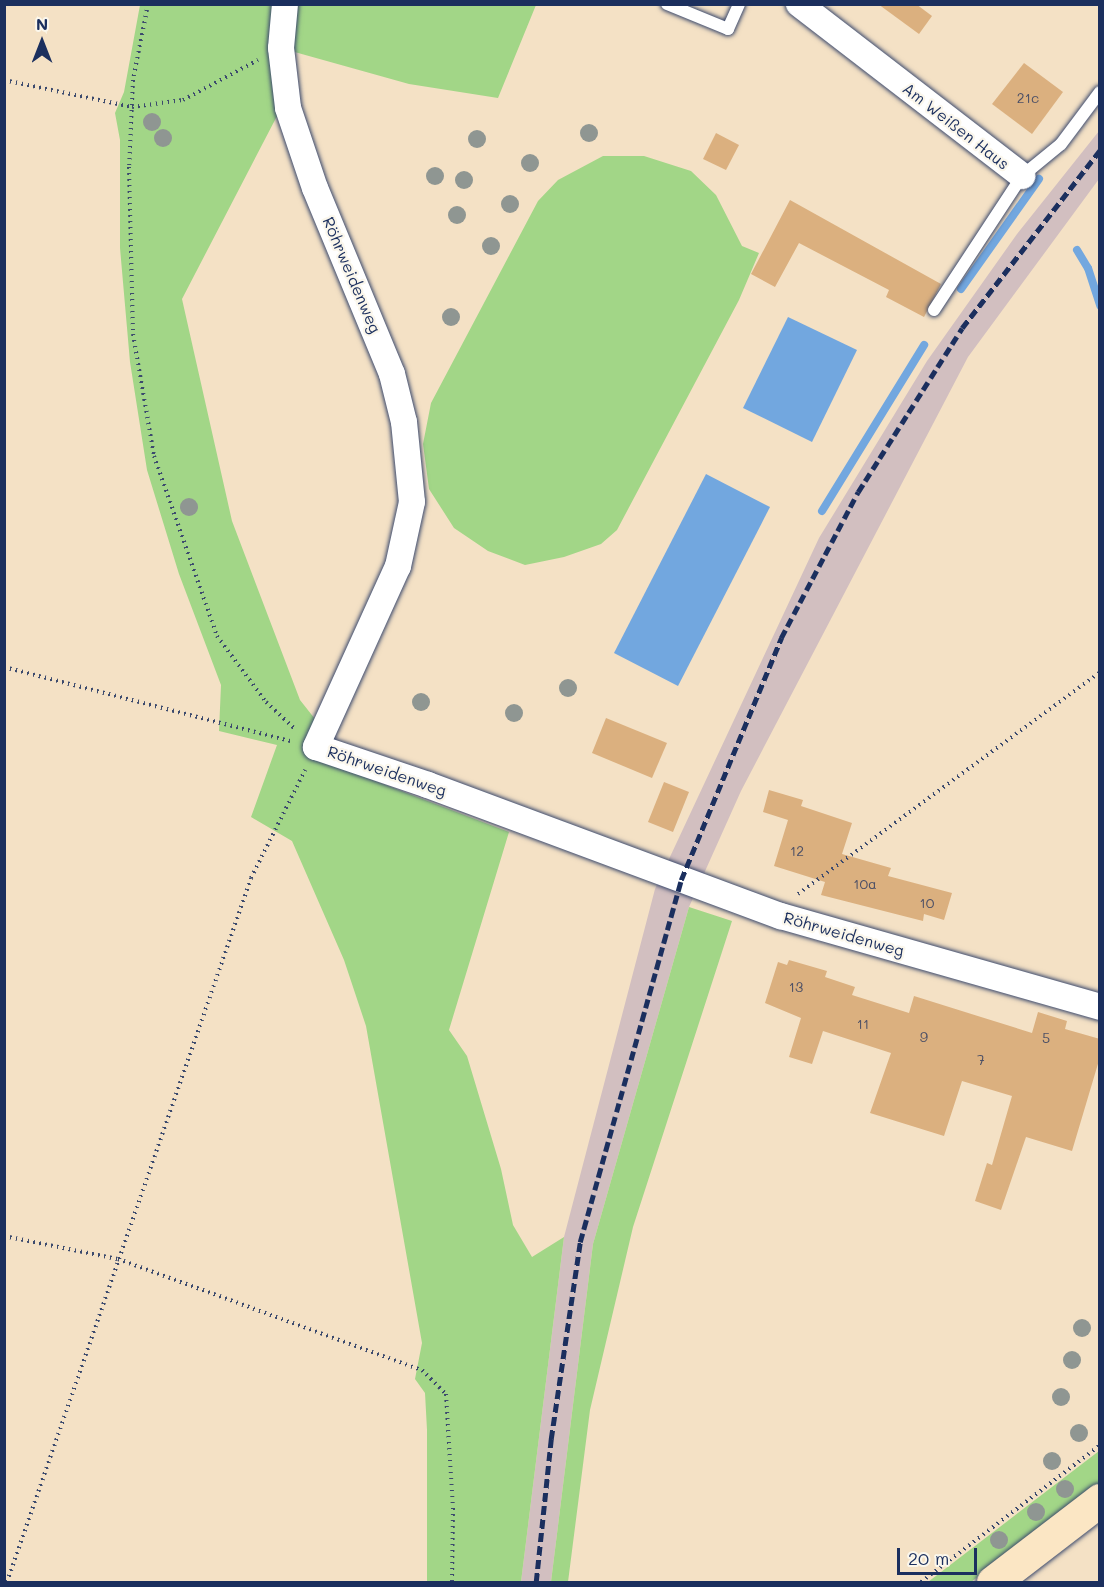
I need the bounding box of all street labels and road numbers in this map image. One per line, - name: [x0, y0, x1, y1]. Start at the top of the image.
- street label: Am Weißen Haus: [899, 79, 1013, 173]
- street label: Röhrweidenweg: [319, 214, 385, 336]
- street label: Röhrweidenweg: [325, 742, 449, 800]
- street label: Röhrweidenweg: [782, 908, 906, 960]

